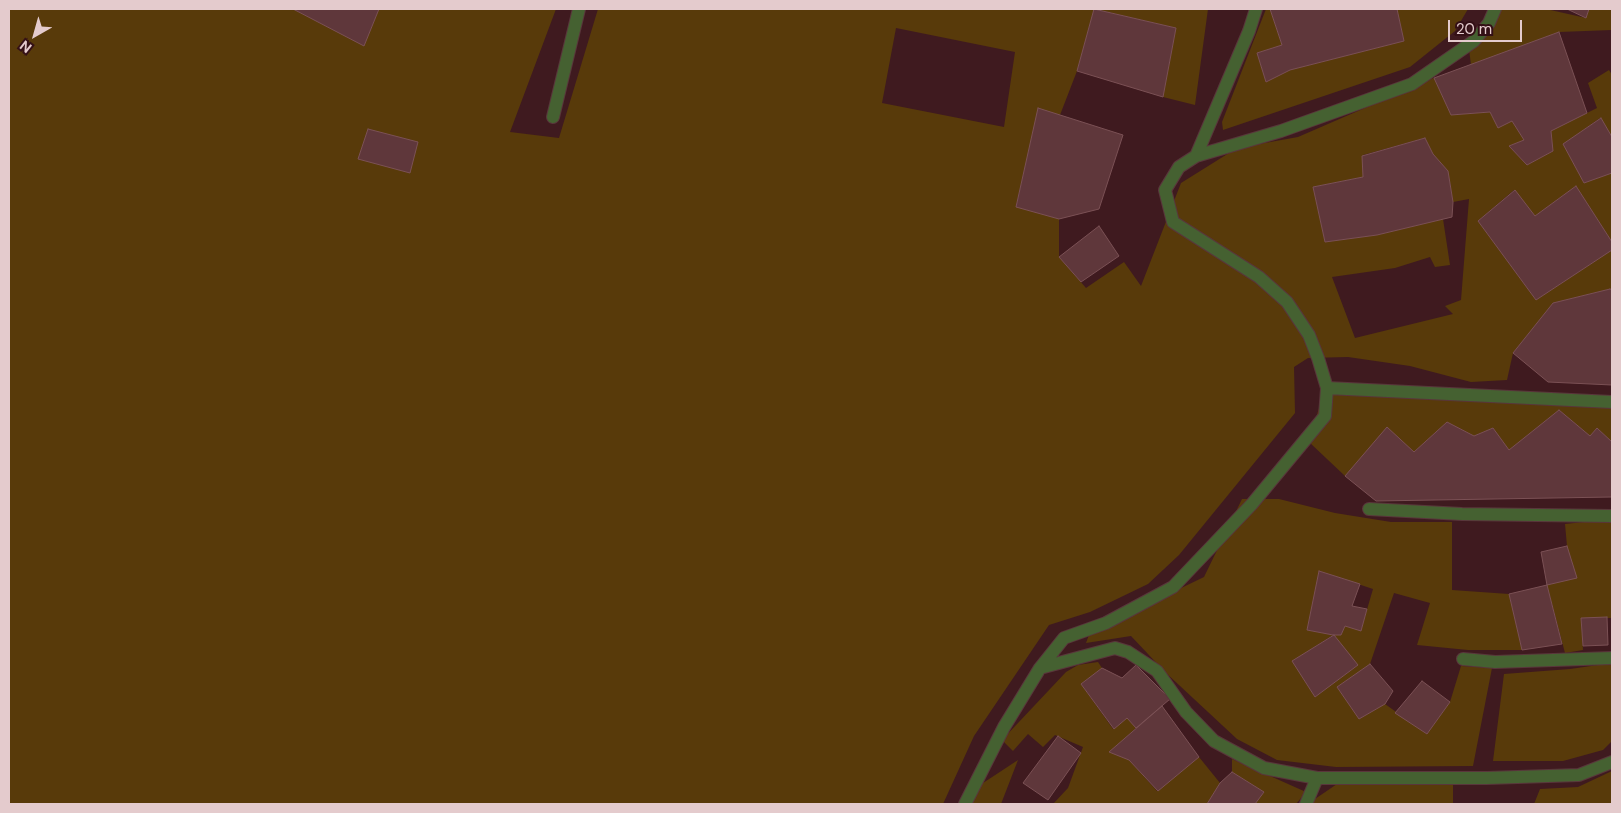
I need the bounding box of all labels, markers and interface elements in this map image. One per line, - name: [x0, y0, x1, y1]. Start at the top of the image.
- north arrow: [10, 10, 60, 60]
- scale bar: [1451, 10, 1525, 42]
- text: 20 m: [1456, 19, 1492, 39]
- text: N: [16, 37, 35, 57]

